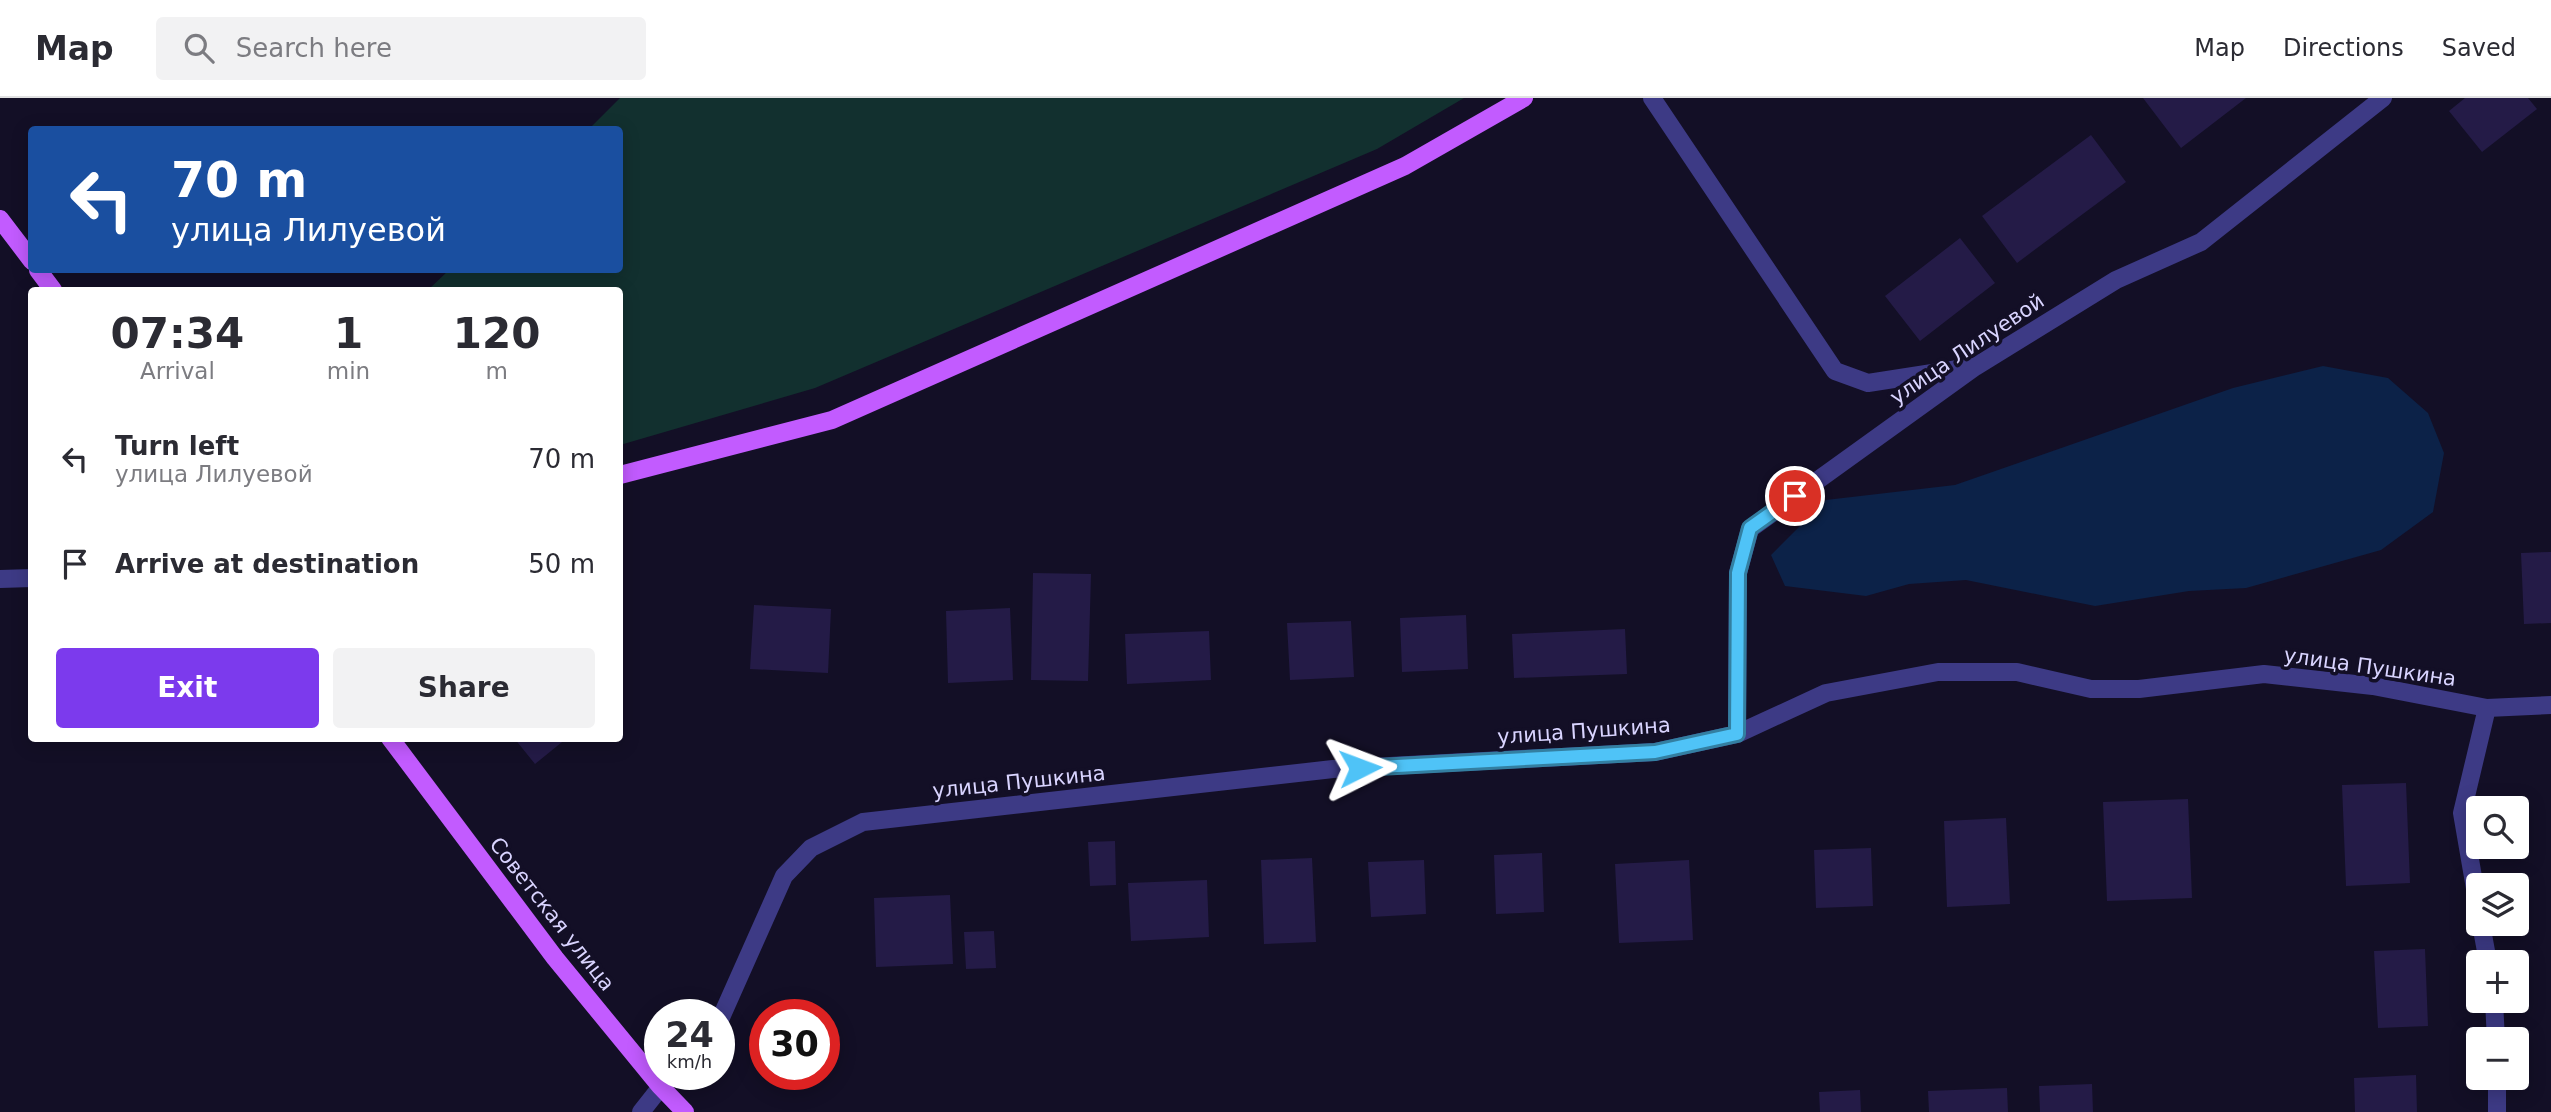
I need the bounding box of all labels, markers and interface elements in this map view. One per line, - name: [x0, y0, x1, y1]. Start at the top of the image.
- search box: [156, 17, 646, 80]
- text: Map: [35, 29, 114, 68]
- icon: search: [180, 29, 218, 67]
- text: Search here: [236, 33, 392, 63]
- text: Map: [2194, 34, 2245, 62]
- text: Directions: [2283, 34, 2404, 62]
- text: Saved: [2442, 34, 2516, 62]
- text: 70 m: [171, 152, 307, 209]
- icon: left: [56, 154, 147, 245]
- text: улица Лилуевой: [171, 211, 446, 249]
- street label: улица Лилуевой: [1886, 289, 2048, 409]
- text: 07:34: [111, 309, 244, 358]
- text: 1: [334, 309, 363, 358]
- text: 120: [453, 309, 540, 358]
- text: Arrival: [140, 358, 215, 384]
- text: min: [327, 358, 370, 384]
- text: m: [485, 358, 508, 384]
- text: Turn left: [115, 431, 239, 461]
- icon: left: [56, 440, 94, 478]
- text: 70 m: [528, 444, 595, 474]
- text: улица Лилуевой: [115, 461, 313, 487]
- pin: [1765, 466, 1825, 526]
- icon: arrive: [1776, 477, 1814, 515]
- icon: arrive: [56, 545, 94, 583]
- text: Arrive at destination: [115, 549, 419, 579]
- text: 50 m: [528, 549, 595, 579]
- street label: улица Пушкина: [2282, 643, 2458, 691]
- button: Exit: [56, 648, 319, 728]
- button: Share: [333, 648, 595, 728]
- street label: улица Пушкина: [1497, 713, 1671, 749]
- position arrow: [1323, 731, 1397, 805]
- street label: улица Пушкина: [931, 761, 1107, 803]
- map controls: [2466, 796, 2529, 1090]
- button: search: [2466, 796, 2529, 859]
- street label: Советская улица: [485, 832, 619, 996]
- button: layers: [2466, 873, 2529, 936]
- button: +: [2466, 950, 2529, 1013]
- speed limit sign: 30: [749, 999, 840, 1090]
- text: 24: [665, 1015, 714, 1055]
- button: −: [2466, 1027, 2529, 1090]
- text: km/h: [667, 1051, 712, 1072]

